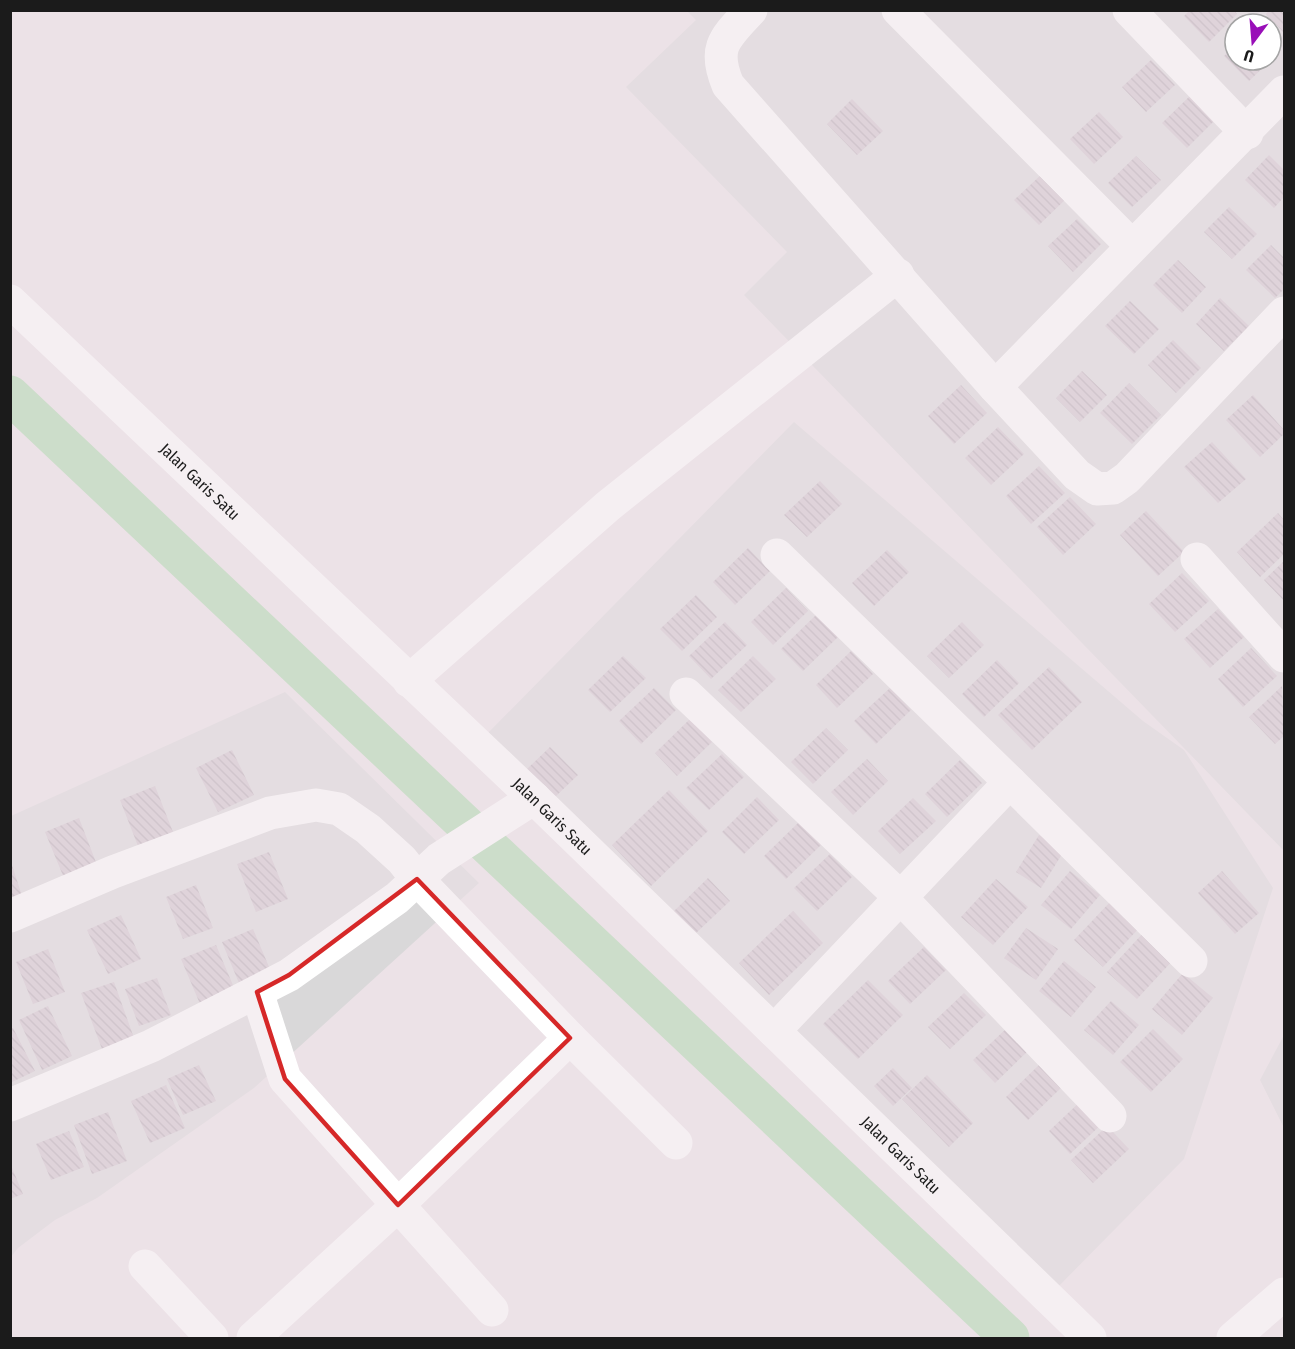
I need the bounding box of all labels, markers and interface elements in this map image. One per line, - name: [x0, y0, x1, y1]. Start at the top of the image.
- north arrow: [1223, 12, 1283, 72]
- text: U: [1242, 46, 1256, 66]
- street label: Jalan Garis Satu: [156, 439, 244, 524]
- street label: Jalan Garis Satu: [508, 774, 596, 859]
- street label: Jalan Garis Satu: [857, 1112, 944, 1198]

